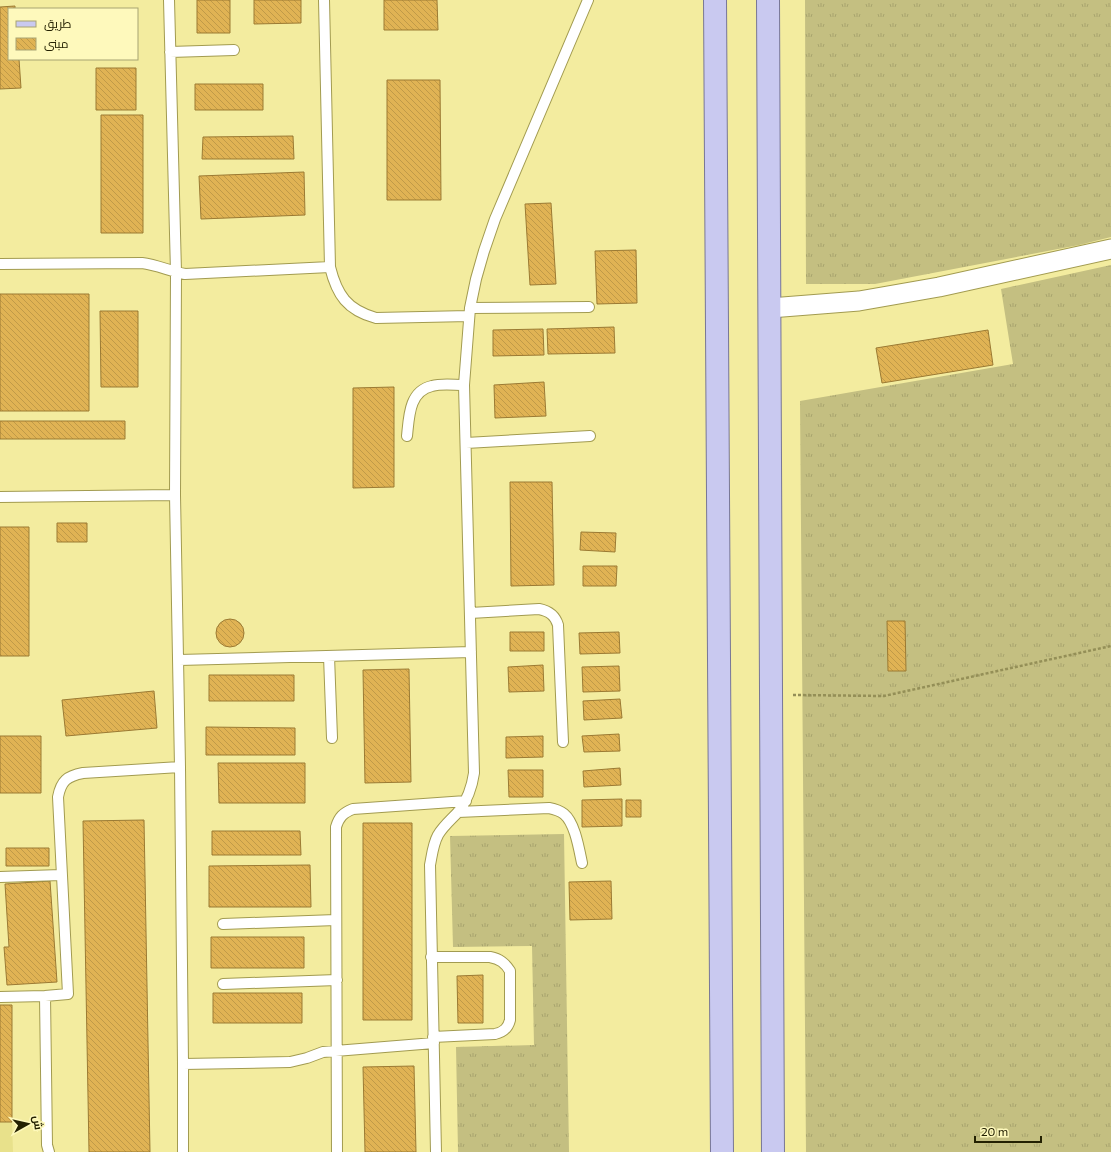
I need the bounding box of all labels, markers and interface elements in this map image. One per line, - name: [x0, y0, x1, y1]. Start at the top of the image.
- legend: [8, 8, 138, 60]
- text: طريق: [44, 16, 72, 31]
- text: مبنى: [44, 36, 69, 51]
- north arrow: [8, 1104, 48, 1144]
- text: ش: [30, 1115, 46, 1131]
- scale bar: [975, 1118, 1041, 1144]
- text: 20 m: [981, 1124, 1008, 1138]

